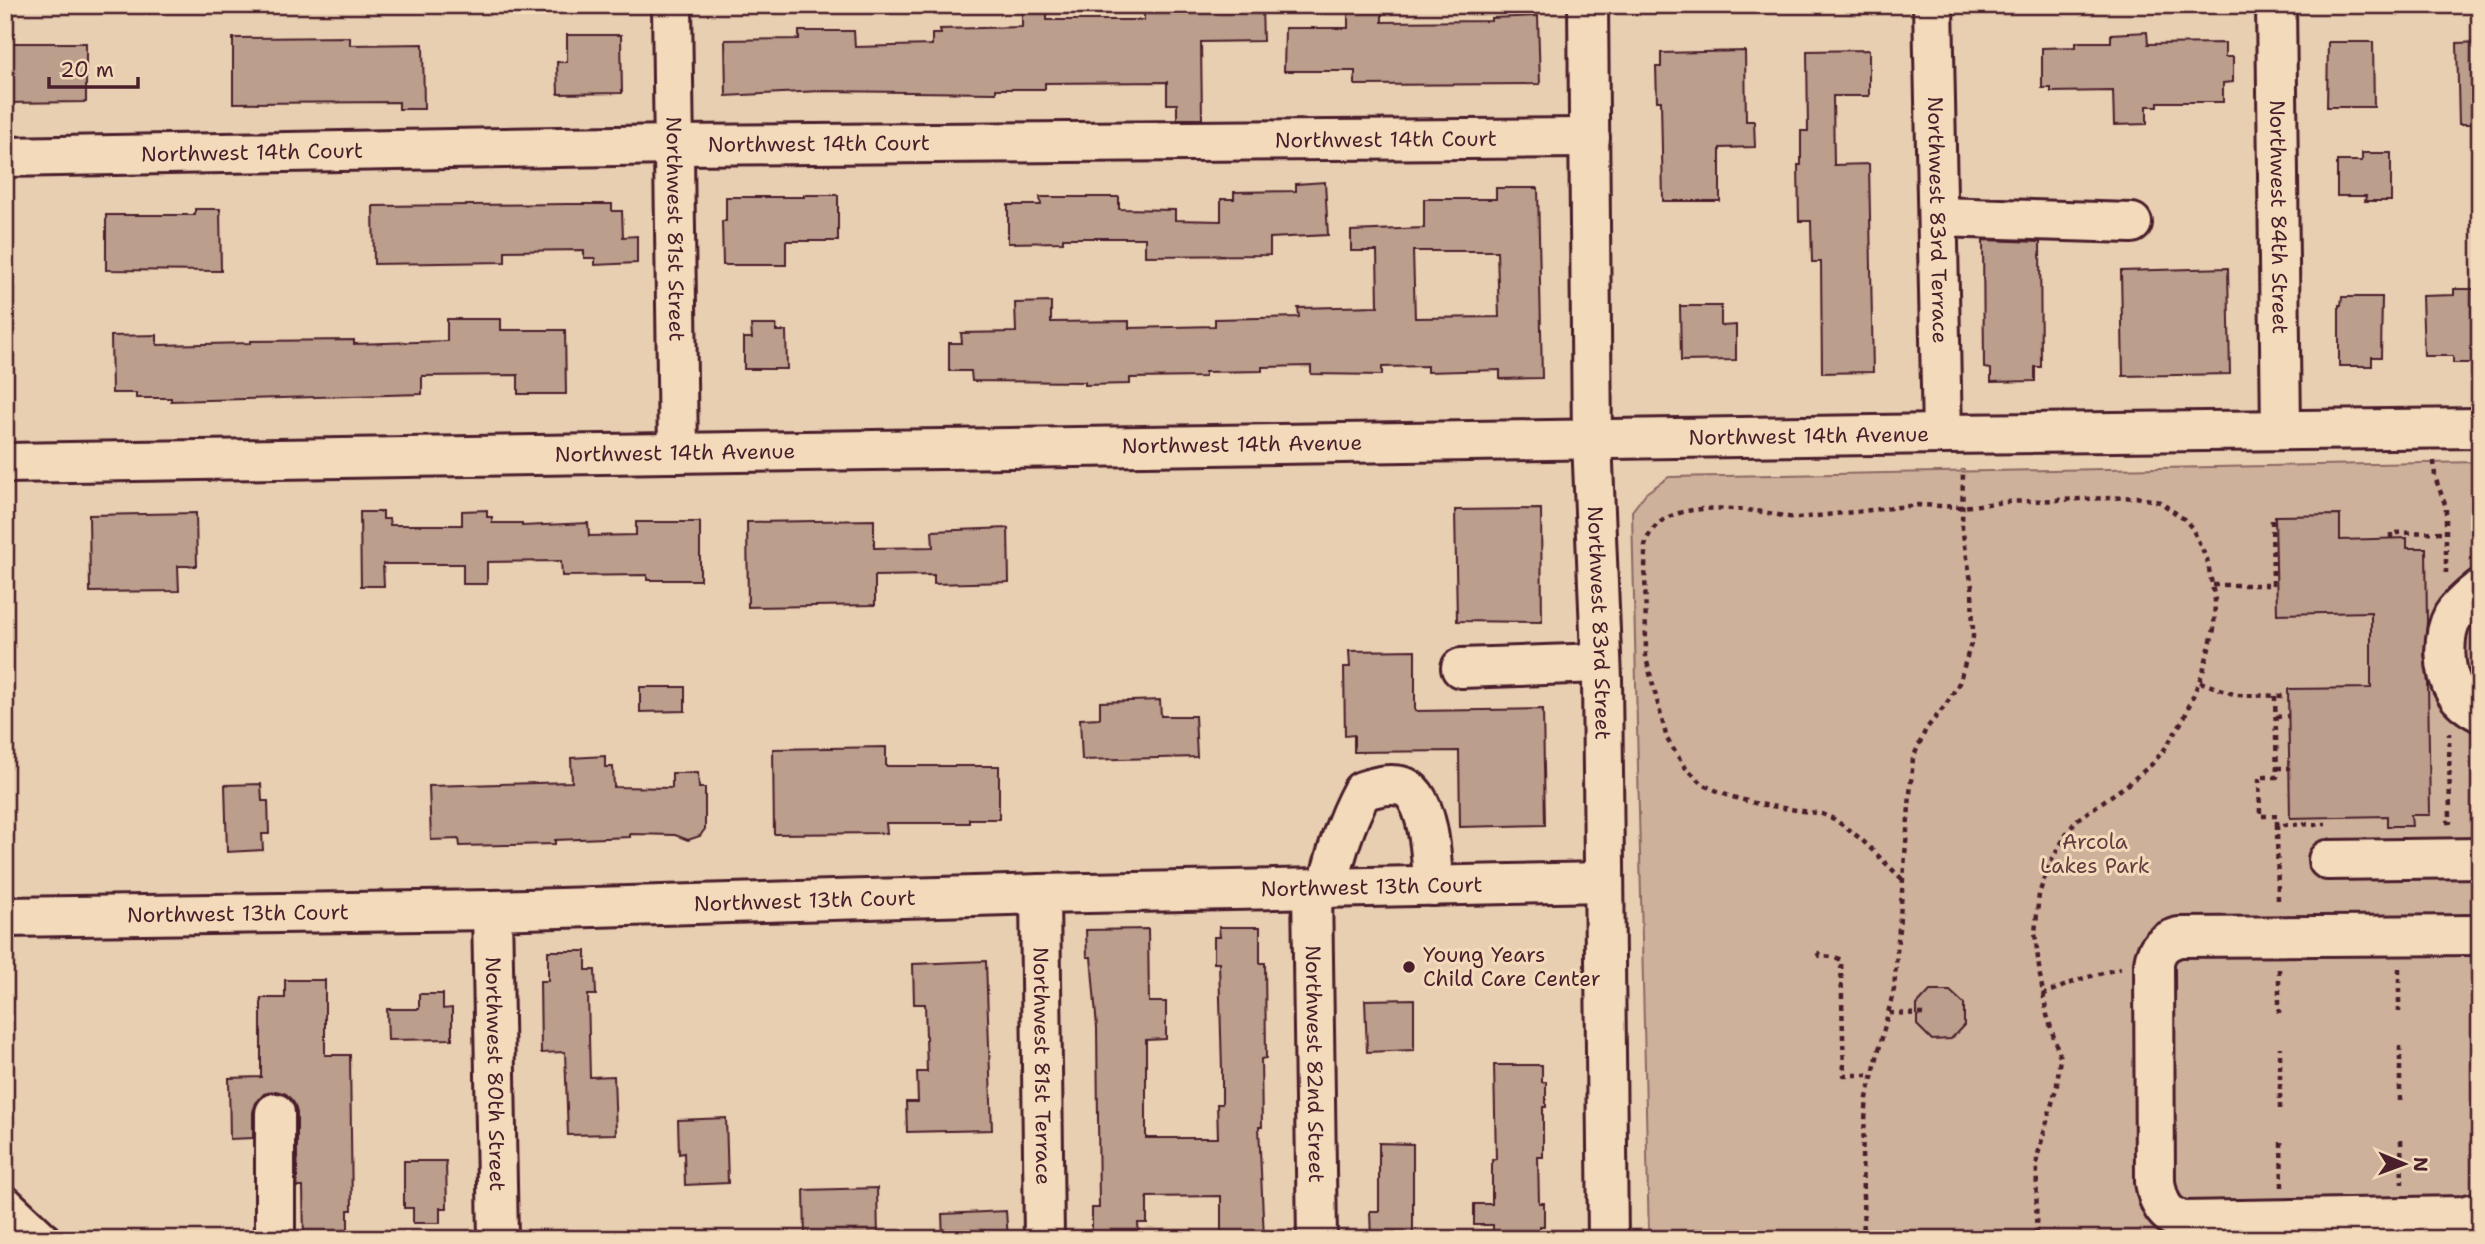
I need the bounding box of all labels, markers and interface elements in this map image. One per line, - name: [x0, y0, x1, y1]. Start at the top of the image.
- scale bar: [49, 46, 138, 90]
- text: 20 m: [60, 56, 114, 84]
- street label: Northwest 83rd Terrace: [1921, 96, 1954, 344]
- street label: Northwest 84th Street: [2263, 100, 2294, 334]
- street label: Northwest 81st Street: [659, 116, 691, 342]
- street label: Northwest 14th Court: [1275, 125, 1497, 154]
- street label: Northwest 14th Court: [708, 129, 930, 159]
- street label: Northwest 14th Court: [141, 137, 363, 169]
- street label: Northwest 14th Avenue: [1688, 420, 1929, 452]
- street label: Northwest 14th Avenue: [1121, 429, 1362, 460]
- street label: Northwest 14th Avenue: [554, 437, 795, 469]
- street label: Northwest 83rd Street: [1581, 505, 1617, 740]
- park label: Arcola Lakes Park: [2040, 828, 2150, 880]
- street label: Northwest 13th Court: [1260, 871, 1483, 903]
- street label: Northwest 13th Court: [693, 884, 916, 918]
- street label: Northwest 13th Court: [127, 898, 349, 929]
- place label: Young Years Child Care Center: [1423, 941, 1601, 993]
- street label: Northwest 82nd Street: [1299, 945, 1330, 1183]
- street label: Northwest 81st Terrace: [1027, 947, 1057, 1185]
- street label: Northwest 80th Street: [479, 956, 511, 1192]
- marker: Young Years Child Care Center: [1401, 959, 1417, 975]
- north arrow: [2370, 1128, 2440, 1198]
- text: N: [2408, 1157, 2433, 1172]

